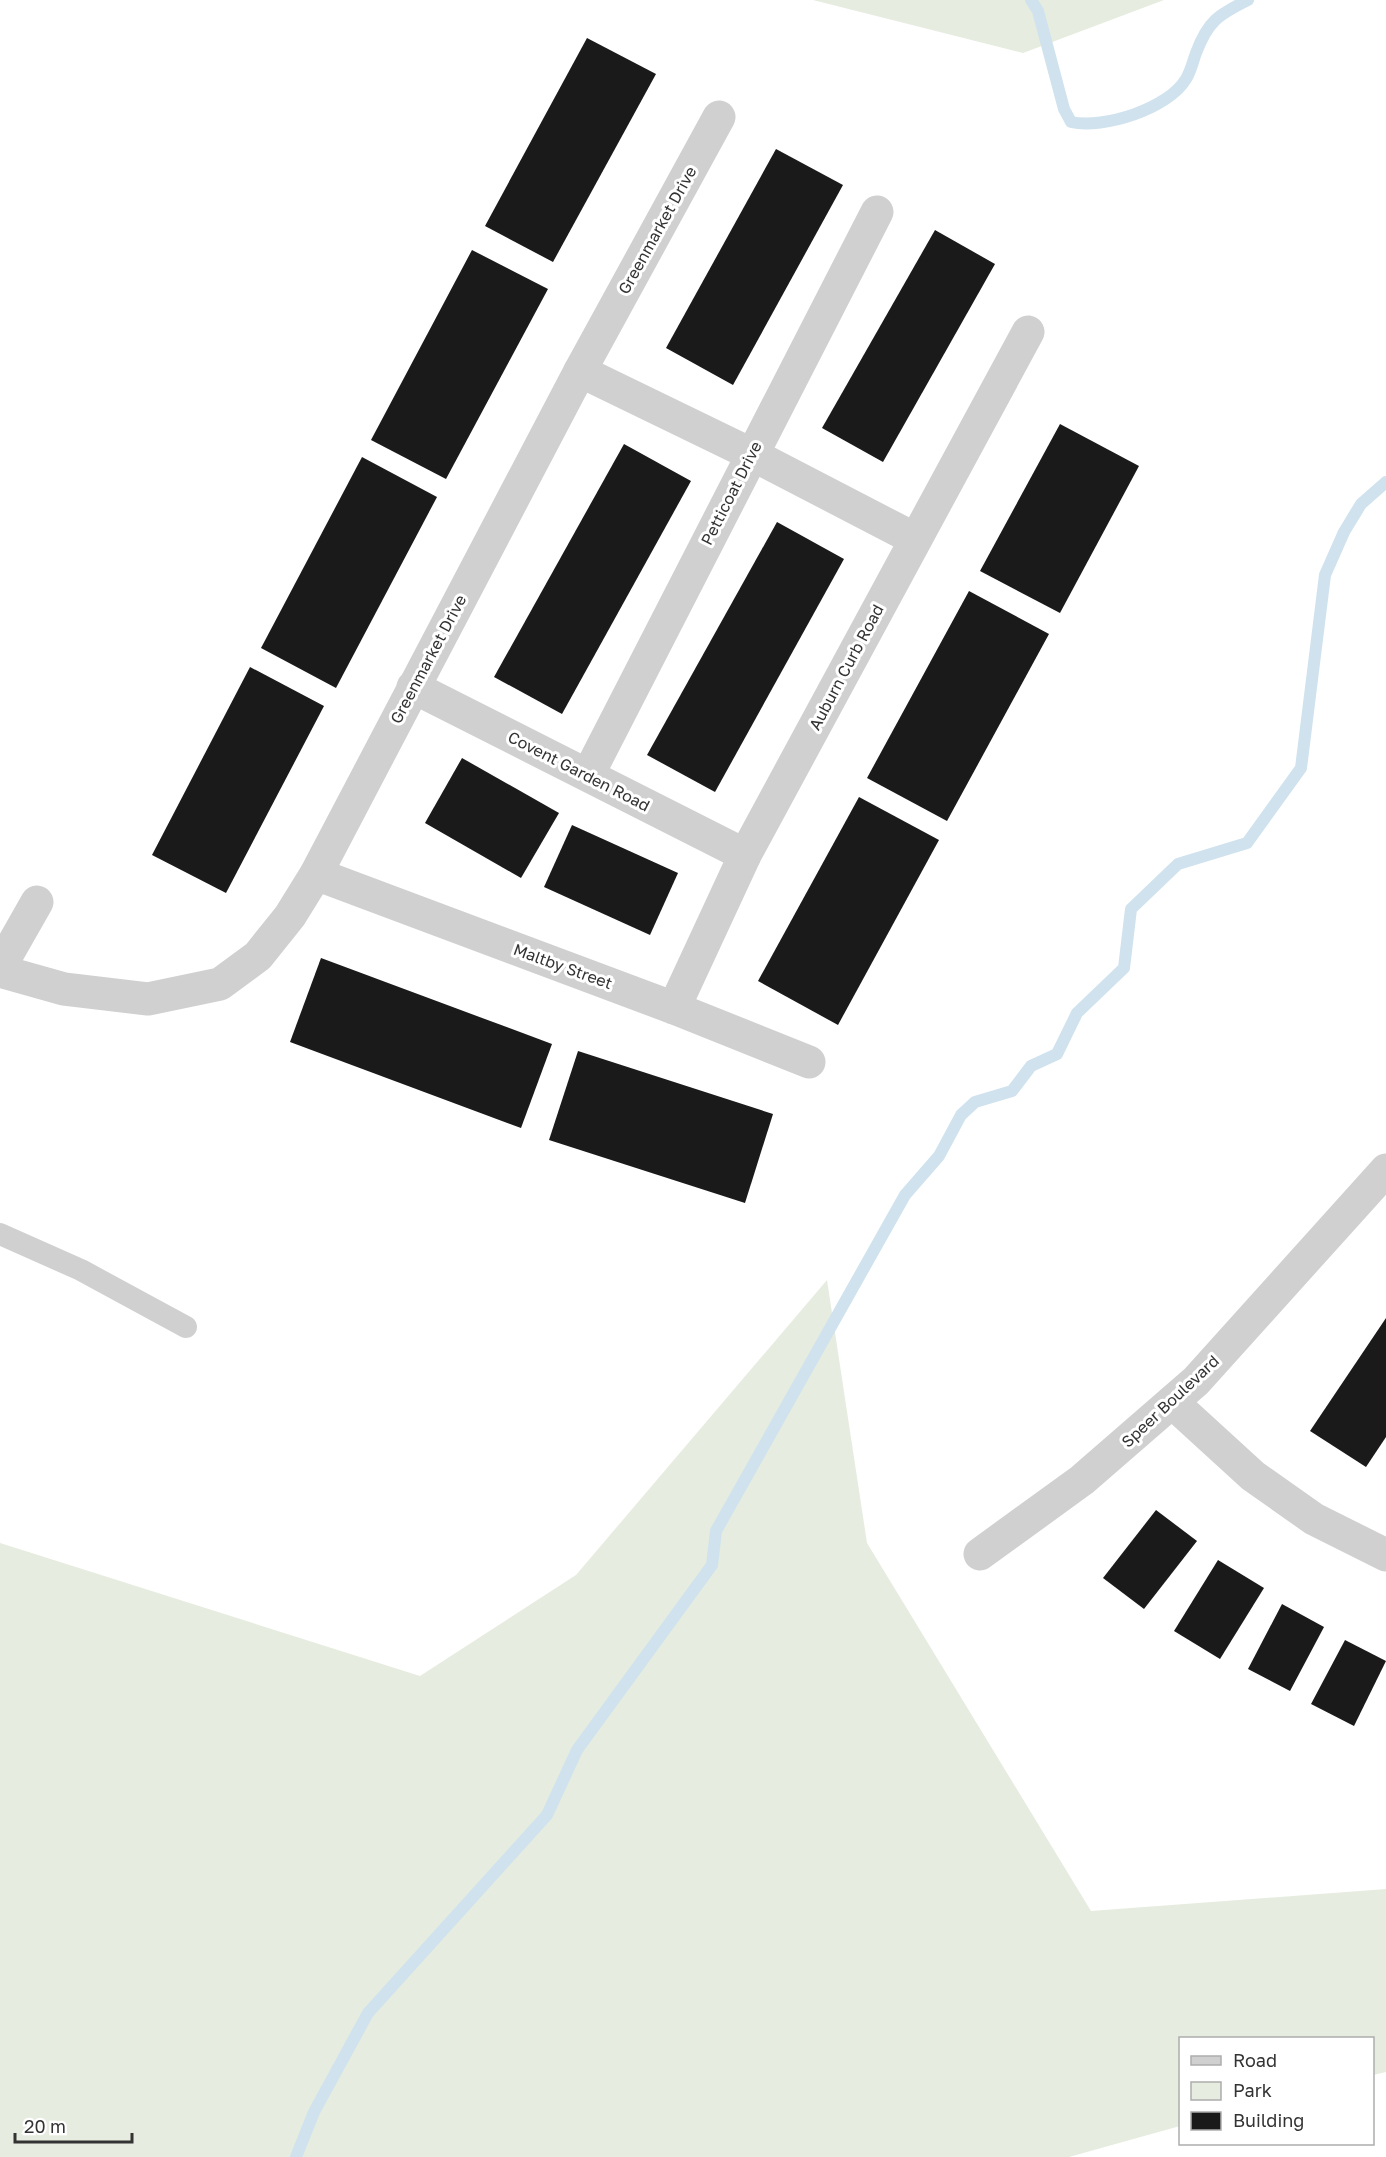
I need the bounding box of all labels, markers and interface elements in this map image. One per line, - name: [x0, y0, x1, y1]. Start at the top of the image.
- street label: Greenmarket Drive: [614, 163, 700, 297]
- street label: Petticoat Drive: [696, 438, 766, 548]
- street label: Greenmarket Drive: [386, 591, 470, 727]
- street label: Auburn Curb Road: [804, 601, 888, 733]
- street label: Covent Garden Road: [505, 727, 653, 815]
- street label: Maltby Street: [511, 939, 615, 993]
- street label: Speer Boulevard: [1117, 1351, 1223, 1451]
- legend: [1179, 2037, 1374, 2145]
- text: Road: [1233, 2049, 1277, 2071]
- text: Park: [1233, 2079, 1272, 2101]
- scale bar: [15, 2106, 132, 2144]
- text: Building: [1233, 2109, 1304, 2131]
- text: 20 m: [24, 2115, 66, 2137]

